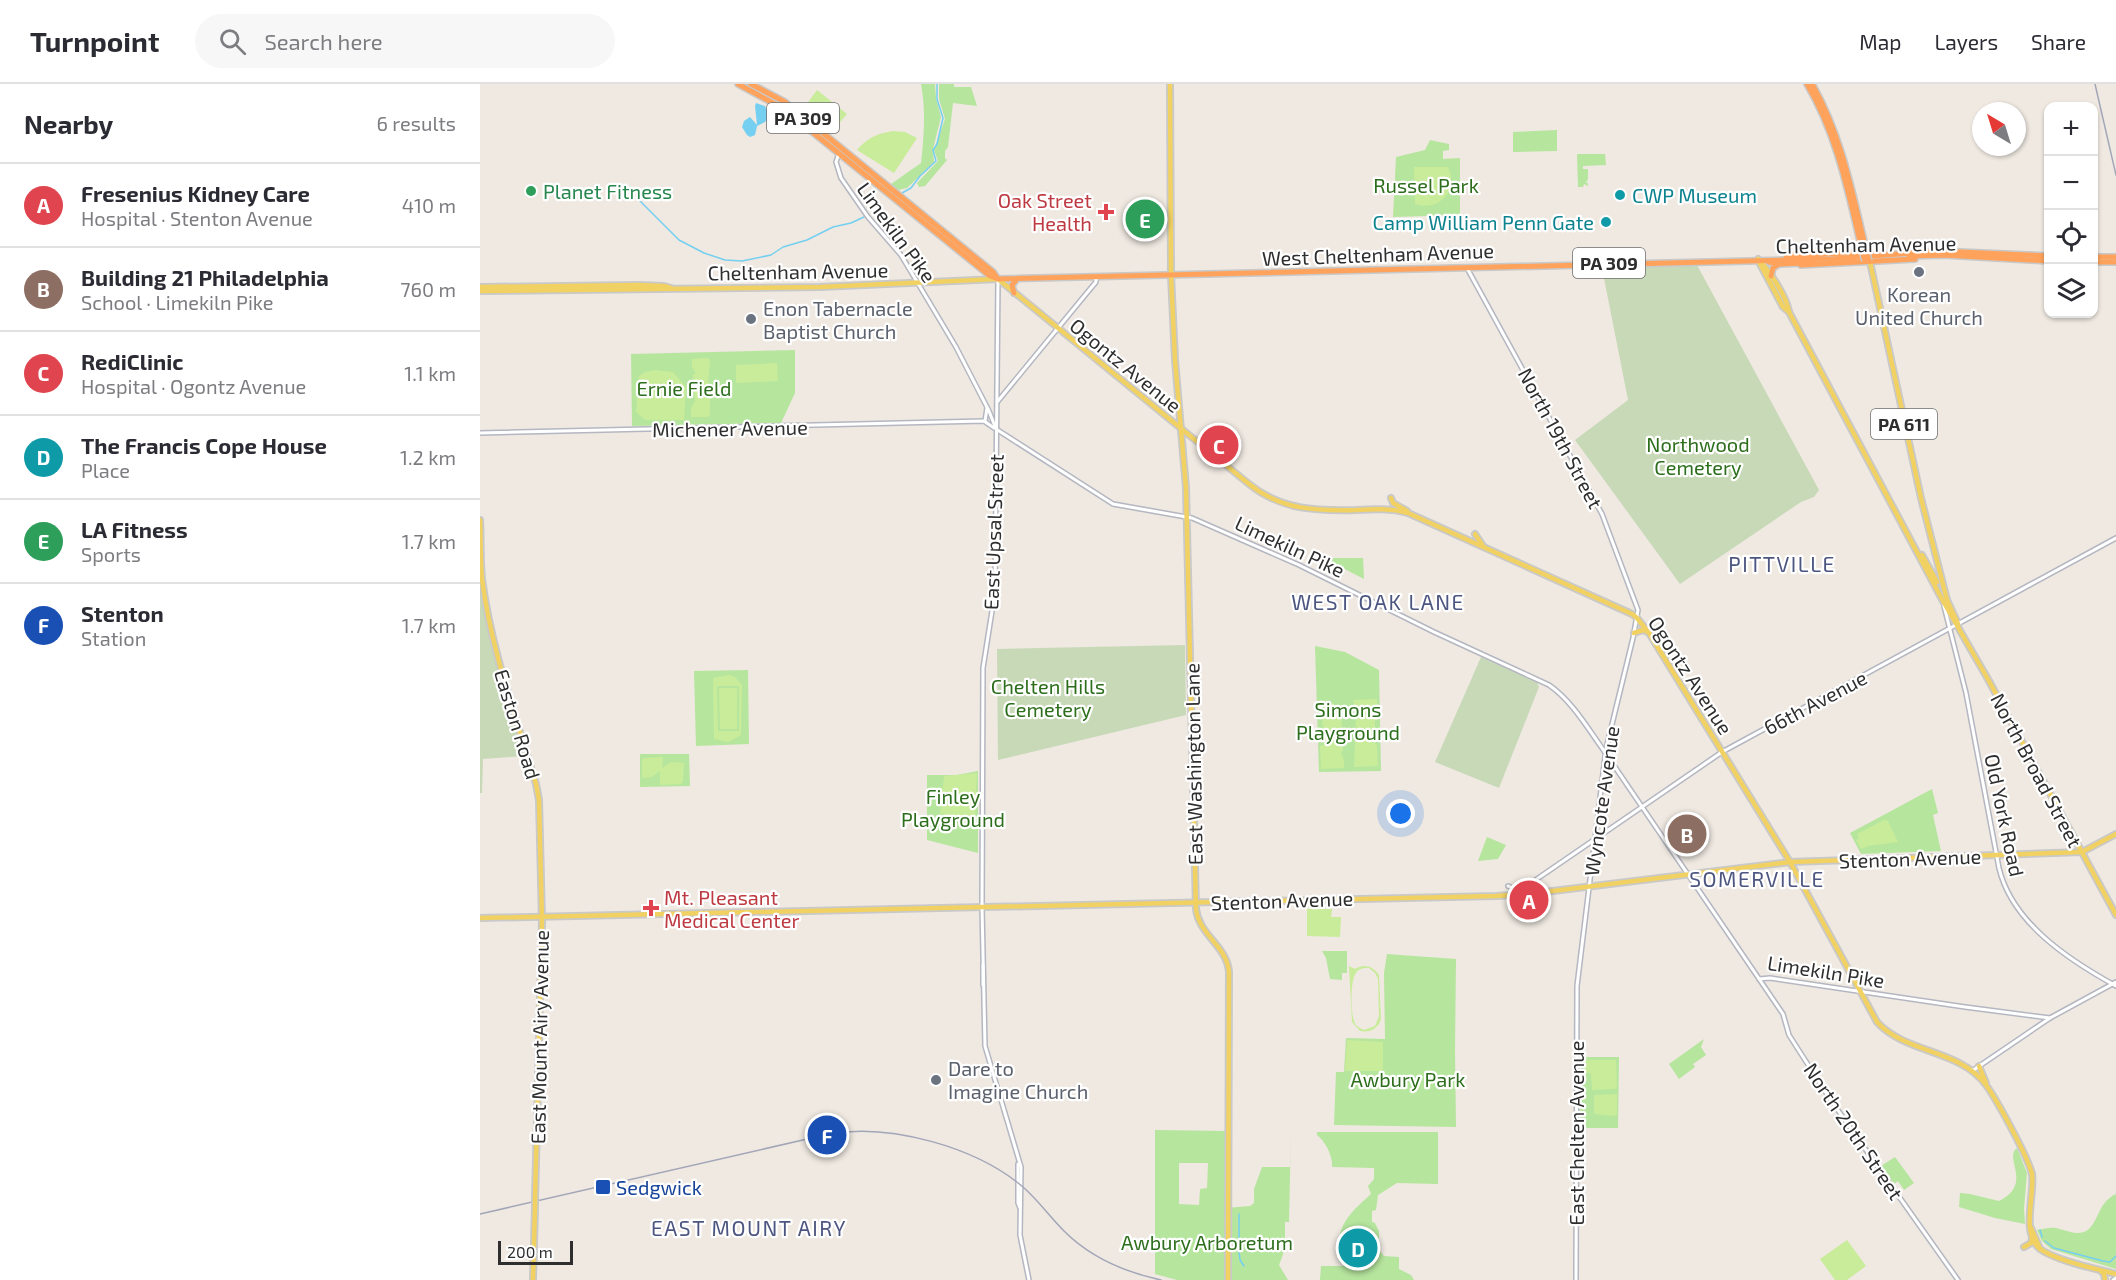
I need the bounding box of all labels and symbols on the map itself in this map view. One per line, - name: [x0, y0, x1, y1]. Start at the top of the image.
- north arrow: [1972, 102, 2026, 156]
- road number: PA 309: [767, 103, 839, 133]
- park label: Russel Park: [1373, 173, 1479, 197]
- street label: Limekiln Pike: [853, 177, 941, 287]
- place label: Planet Fitness: [543, 179, 672, 203]
- place label: CWP Museum: [1632, 183, 1757, 207]
- marker: Planet Fitness: [524, 184, 538, 198]
- place label: Oak Street Health: [998, 188, 1092, 235]
- marker: CWP Museum: [1613, 188, 1627, 202]
- pin: E: [1126, 196, 1164, 242]
- marker: Oak Street Health: [1097, 203, 1115, 221]
- place label: Camp William Penn Gate: [1373, 210, 1594, 234]
- marker: Camp William Penn Gate: [1599, 215, 1613, 229]
- street label: Cheltenham Avenue: [1775, 230, 1957, 258]
- street label: West Cheltenham Avenue: [1262, 238, 1494, 270]
- road number: PA 309: [1573, 248, 1645, 278]
- street label: Cheltenham Avenue: [707, 257, 889, 285]
- marker: Korean United Church: [1912, 265, 1926, 279]
- place label: Korean United Church: [1855, 282, 1983, 329]
- place label: Enon Tabernacle Baptist Church: [763, 296, 913, 343]
- marker: Enon Tabernacle Baptist Church: [744, 312, 758, 326]
- street label: Ogontz Avenue: [1066, 313, 1186, 417]
- street label: North 19th Street: [1514, 364, 1608, 513]
- park label: Ernie Field: [637, 376, 731, 400]
- road number: PA 611: [1871, 409, 1937, 439]
- street label: Michener Avenue: [652, 415, 808, 441]
- pin: C: [1200, 422, 1238, 468]
- park label: Northwood Cemetery: [1646, 432, 1750, 479]
- street label: East Upsal Street: [978, 453, 1008, 610]
- street label: Limekiln Pike: [1231, 510, 1349, 582]
- district label: PITTVILLE: [1728, 551, 1836, 576]
- district label: WEST OAK LANE: [1291, 589, 1465, 614]
- street label: Ogontz Avenue: [1644, 611, 1738, 739]
- street label: East Washington Lane: [1179, 663, 1207, 865]
- street label: 66th Avenue: [1759, 665, 1871, 739]
- street label: Easton Road: [490, 666, 546, 782]
- park label: Chelten Hills Cemetery: [991, 674, 1105, 721]
- street label: North Broad Street: [1986, 689, 2088, 852]
- park label: Simons Playground: [1296, 697, 1400, 744]
- street label: Wyncote Avenue: [1579, 724, 1623, 878]
- street label: Old York Road: [1980, 752, 2030, 878]
- park label: Finley Playground: [901, 784, 1005, 831]
- your location: [1386, 799, 1415, 828]
- pin: B: [1668, 812, 1706, 856]
- street label: Stenton Avenue: [1838, 844, 1982, 872]
- district label: SOMERVILLE: [1689, 866, 1825, 891]
- pin: A: [1510, 878, 1548, 922]
- place label: Mt. Pleasant Medical Center: [664, 885, 800, 932]
- street label: Stenton Avenue: [1210, 886, 1354, 914]
- marker: Mt. Pleasant Medical Center: [642, 899, 660, 917]
- street label: East Mount Airy Avenue: [525, 930, 553, 1144]
- street label: Limekiln Pike: [1766, 950, 1886, 992]
- street label: East Chelten Avenue: [1564, 1041, 1588, 1225]
- place label: Dare to Imagine Church: [948, 1056, 1088, 1103]
- street label: North 20th Street: [1799, 1058, 1909, 1204]
- park label: Awbury Park: [1351, 1067, 1465, 1091]
- marker: Dare to Imagine Church: [929, 1073, 943, 1087]
- pin: F: [808, 1112, 846, 1158]
- place label: Sedgwick: [616, 1175, 702, 1199]
- marker: Sedgwick: [594, 1178, 612, 1196]
- district label: EAST MOUNT AIRY: [651, 1215, 847, 1240]
- pin: D: [1338, 1226, 1378, 1270]
- park label: Awbury Arboretum: [1121, 1230, 1293, 1254]
- scale bar: [498, 1238, 573, 1266]

